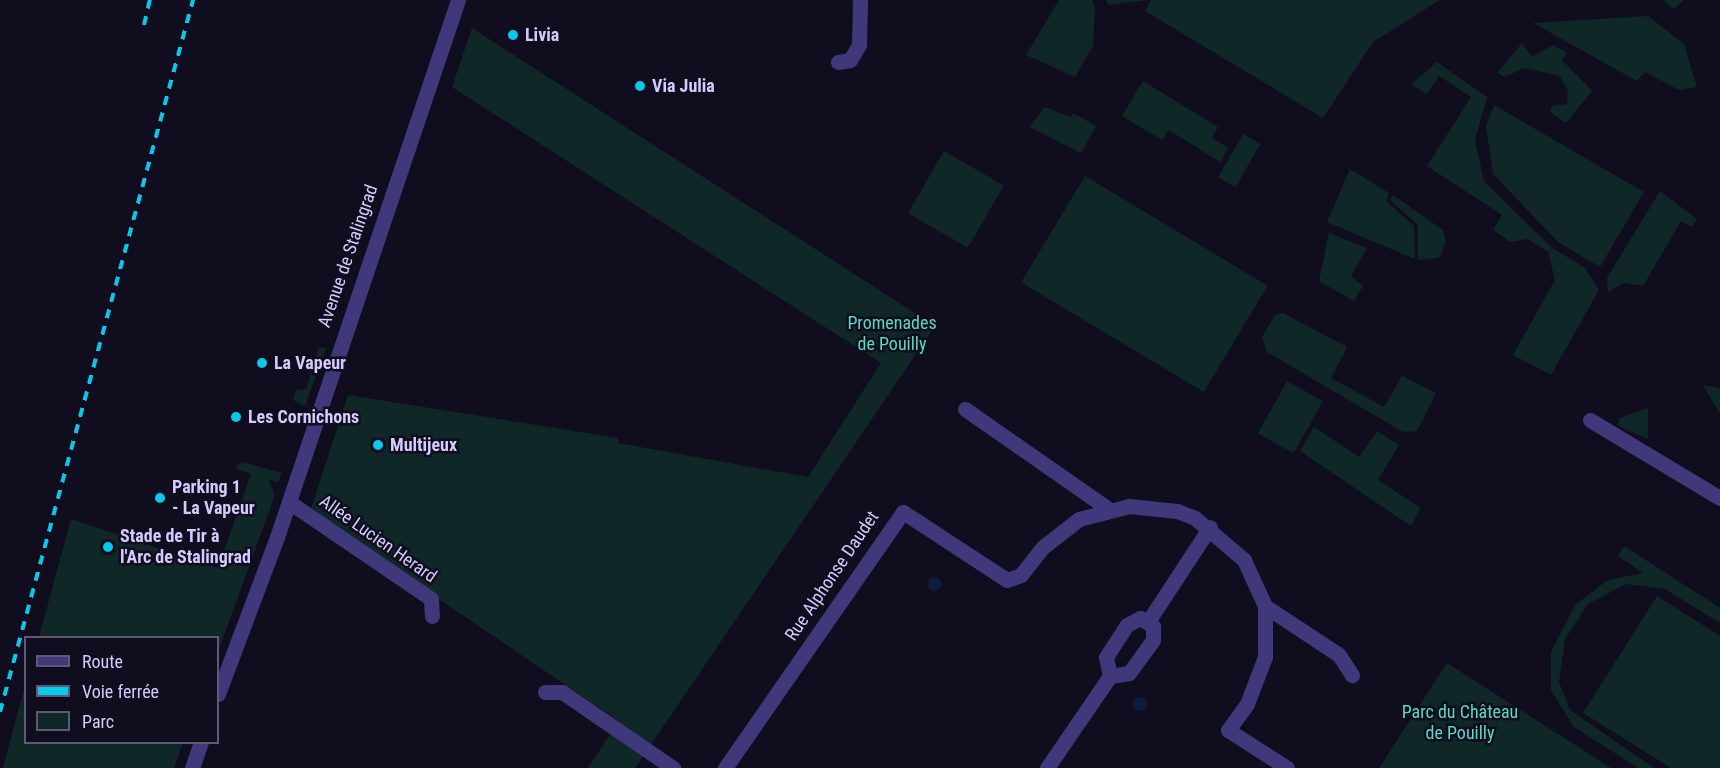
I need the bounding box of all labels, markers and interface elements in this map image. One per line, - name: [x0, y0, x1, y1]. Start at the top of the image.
- place label: Livia: [525, 24, 559, 46]
- marker: Livia: [506, 28, 520, 42]
- place label: Via Julia: [652, 75, 715, 97]
- marker: Via Julia: [633, 79, 647, 93]
- street label: Avenue de Stalingrad: [313, 182, 383, 330]
- park label: Promenades de Pouilly: [847, 313, 937, 356]
- place label: La Vapeur: [274, 352, 346, 374]
- marker: La Vapeur: [255, 356, 269, 370]
- place label: Les Cornichons: [248, 406, 359, 428]
- marker: Les Cornichons: [229, 410, 243, 424]
- place label: Multijeux: [390, 434, 457, 456]
- marker: Multijeux: [371, 438, 385, 452]
- place label: Parking 1 - La Vapeur: [172, 477, 255, 520]
- marker: Parking 1 - La Vapeur: [153, 491, 167, 505]
- street label: Allée Lucien Herard: [315, 491, 441, 587]
- street label: Rue Alphonse Daudet: [781, 507, 883, 645]
- place label: Stade de Tir à l'Arc de Stalingrad: [120, 526, 251, 568]
- marker: Stade de Tir à l'Arc de Stalingrad: [101, 540, 115, 554]
- legend: [24, 636, 219, 744]
- text: Route: [82, 651, 123, 672]
- text: Voie ferrée: [82, 681, 159, 702]
- park label: Parc du Château de Pouilly: [1402, 702, 1518, 744]
- text: Parc: [82, 711, 114, 732]

